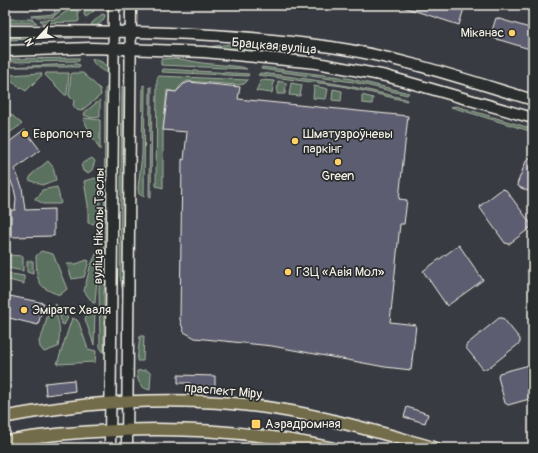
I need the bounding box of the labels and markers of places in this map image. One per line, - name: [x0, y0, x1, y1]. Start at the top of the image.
- place label: Міканас: [460, 25, 504, 41]
- marker: Міканас: [507, 28, 517, 38]
- place label: Европочта: [33, 126, 92, 142]
- place label: Шматузроўневы паркінг: [303, 126, 393, 157]
- marker: Европочта: [20, 129, 30, 139]
- marker: Шматузроўневы паркінг: [290, 136, 300, 146]
- marker: Green: [333, 157, 343, 167]
- place label: Green: [322, 168, 354, 184]
- place label: ГЗЦ «Авія Мол»: [296, 264, 385, 280]
- marker: ГЗЦ «Авія Мол»: [283, 267, 293, 277]
- place label: Эміратс Хваля: [32, 302, 111, 318]
- marker: Эміратс Хваля: [19, 305, 29, 315]
- place label: Аэрадромная: [265, 416, 341, 432]
- marker: Аэрадромная: [250, 418, 262, 430]

